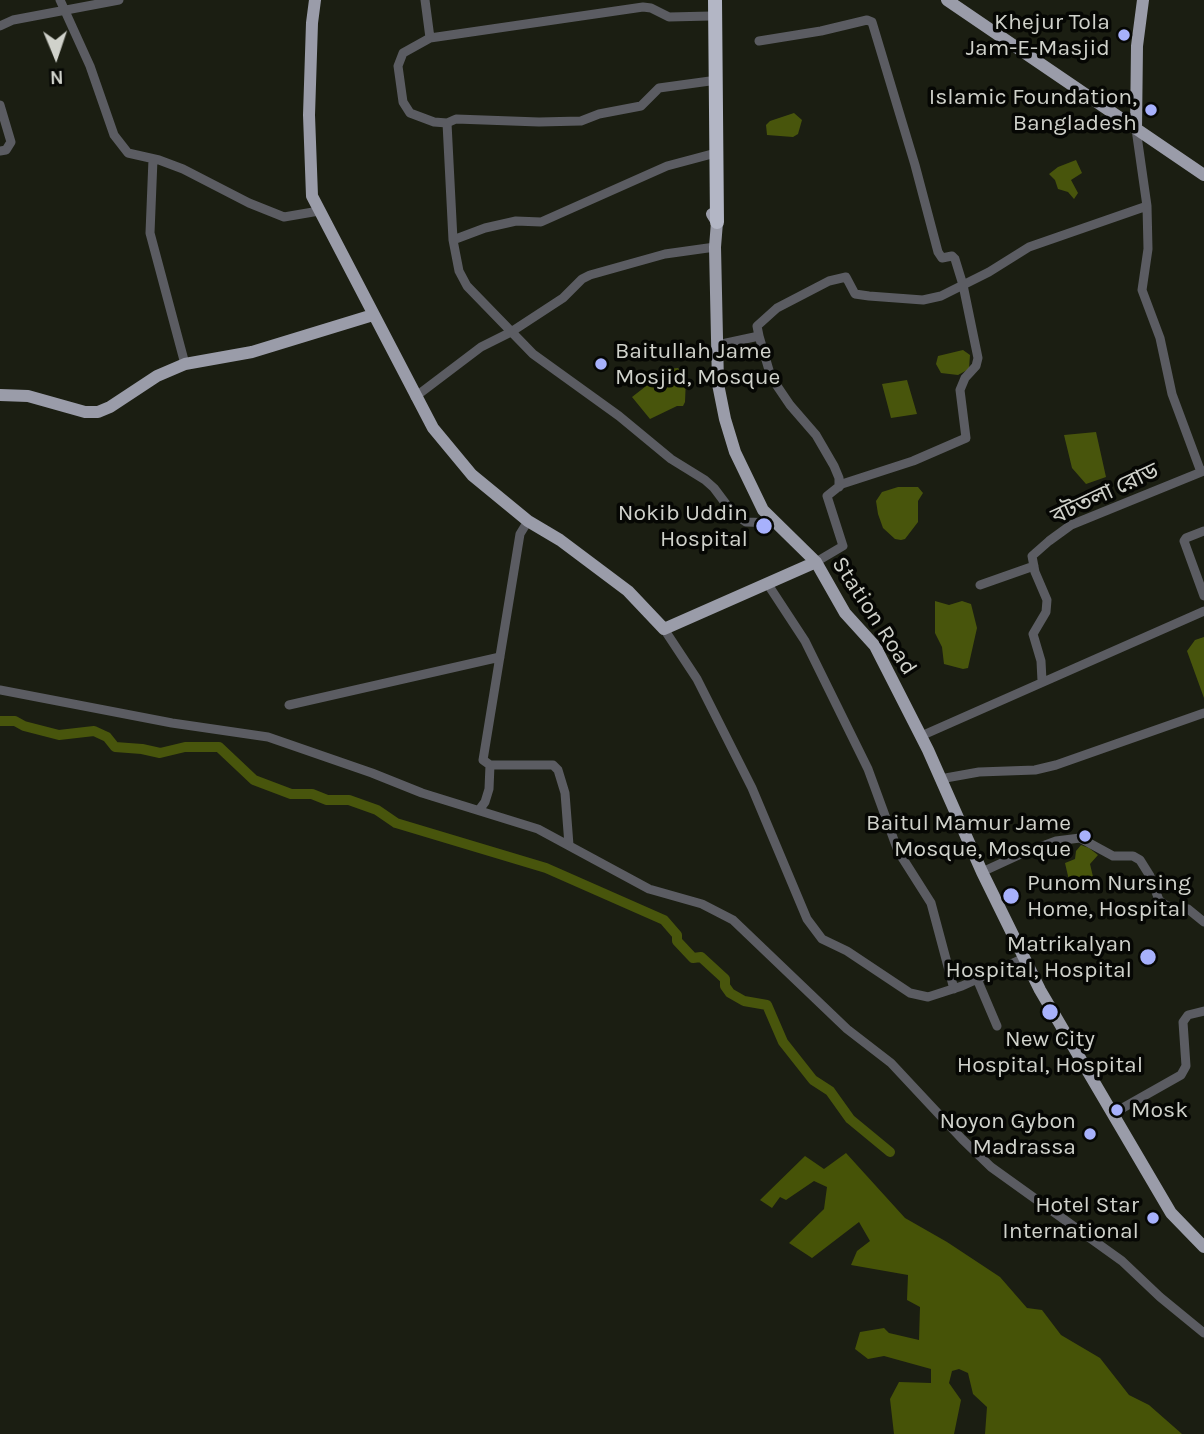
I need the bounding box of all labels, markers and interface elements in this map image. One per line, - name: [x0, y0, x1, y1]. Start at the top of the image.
- place label: Khejur Tola Jam-E-Masjid: [966, 8, 1110, 62]
- north arrow: [21, 21, 91, 91]
- marker: Khejur Tola Jam-E-Masjid: [1116, 27, 1132, 43]
- text: N: [50, 66, 64, 88]
- place label: Islamic Foundation, Bangladesh: [929, 83, 1137, 137]
- marker: Islamic Foundation, Bangladesh: [1143, 102, 1159, 118]
- place label: Baitullah Jame Mosjid, Mosque: [615, 337, 780, 391]
- marker: Baitullah Jame Mosjid, Mosque: [593, 356, 609, 372]
- street label: বটতলা রোড: [1047, 457, 1163, 531]
- place label: Nokib Uddin Hospital: [618, 499, 748, 553]
- marker: Nokib Uddin Hospital: [754, 516, 774, 536]
- street label: Station Road: [826, 552, 922, 680]
- place label: Baitul Mamur Jame Mosque, Mosque: [866, 809, 1071, 863]
- marker: Baitul Mamur Jame Mosque, Mosque: [1077, 828, 1093, 844]
- place label: Punom Nursing Home, Hospital: [1027, 869, 1191, 923]
- marker: Punom Nursing Home, Hospital: [1001, 886, 1021, 906]
- place label: Matrikalyan Hospital, Hospital: [946, 930, 1132, 984]
- marker: Matrikalyan Hospital, Hospital: [1138, 947, 1158, 967]
- marker: New City Hospital, Hospital: [1040, 1002, 1060, 1022]
- place label: New City Hospital, Hospital: [957, 1025, 1143, 1079]
- place label: Mosk: [1131, 1096, 1188, 1124]
- marker: Mosk: [1109, 1102, 1125, 1118]
- place label: Noyon Gybon Madrassa: [939, 1107, 1076, 1161]
- marker: Noyon Gybon Madrassa: [1082, 1126, 1098, 1142]
- place label: Hotel Star International: [1002, 1191, 1139, 1245]
- marker: Hotel Star International: [1145, 1210, 1161, 1226]

